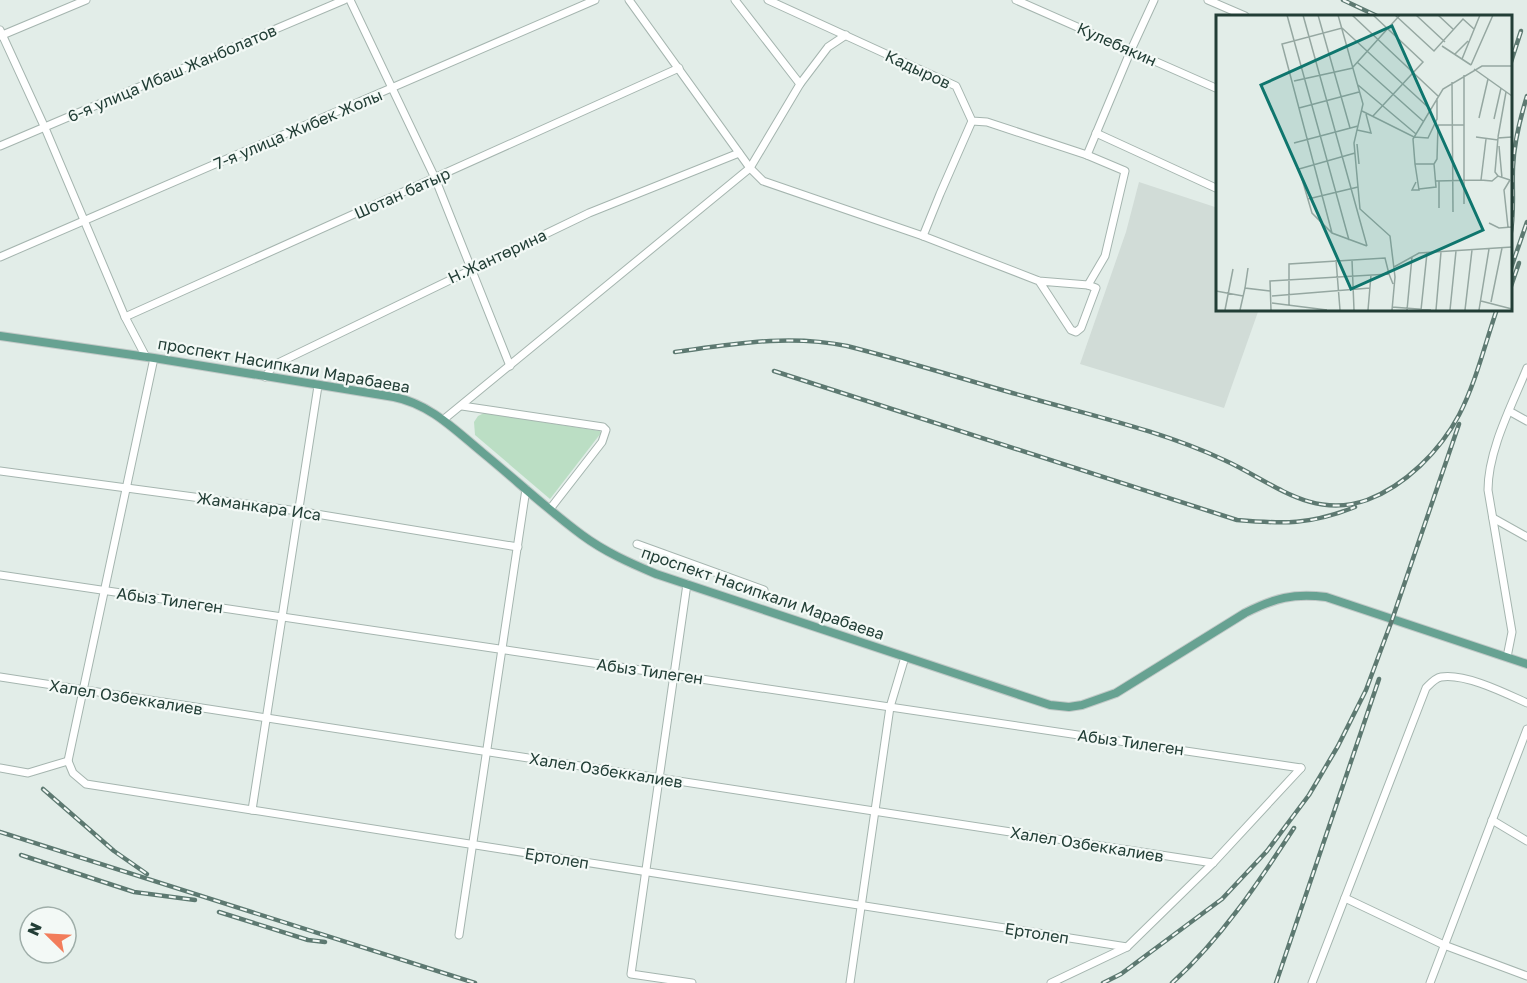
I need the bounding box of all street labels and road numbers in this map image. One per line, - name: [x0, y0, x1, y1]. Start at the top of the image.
- street label: Кулебякин: [1074, 18, 1160, 70]
- street label: 6-я улица Ибаш Жанболатов: [65, 20, 279, 126]
- street label: Кадыров: [882, 45, 954, 93]
- street label: 7-я улица Жибек Жолы: [211, 84, 385, 174]
- street label: Шотан батыр: [351, 163, 453, 223]
- street label: Н.Жантөрина: [444, 224, 550, 288]
- street label: проспект Насипкали Марабаева: [156, 333, 412, 397]
- street label: Жаманкара Иса: [195, 487, 323, 525]
- street label: проспект Насипкали Марабаева: [639, 542, 887, 644]
- street label: Абыз Тилеген: [115, 583, 225, 617]
- street label: Абыз Тилеген: [595, 654, 705, 688]
- street label: Халел Озбеккалиев: [48, 675, 204, 719]
- street label: Абыз Тилеген: [1076, 725, 1186, 759]
- street label: Халел Озбеккалиев: [528, 748, 684, 792]
- street label: Халел Озбеккалиев: [1009, 822, 1165, 866]
- street label: Ертолеп: [523, 843, 591, 873]
- street label: Ертолеп: [1003, 918, 1071, 948]

